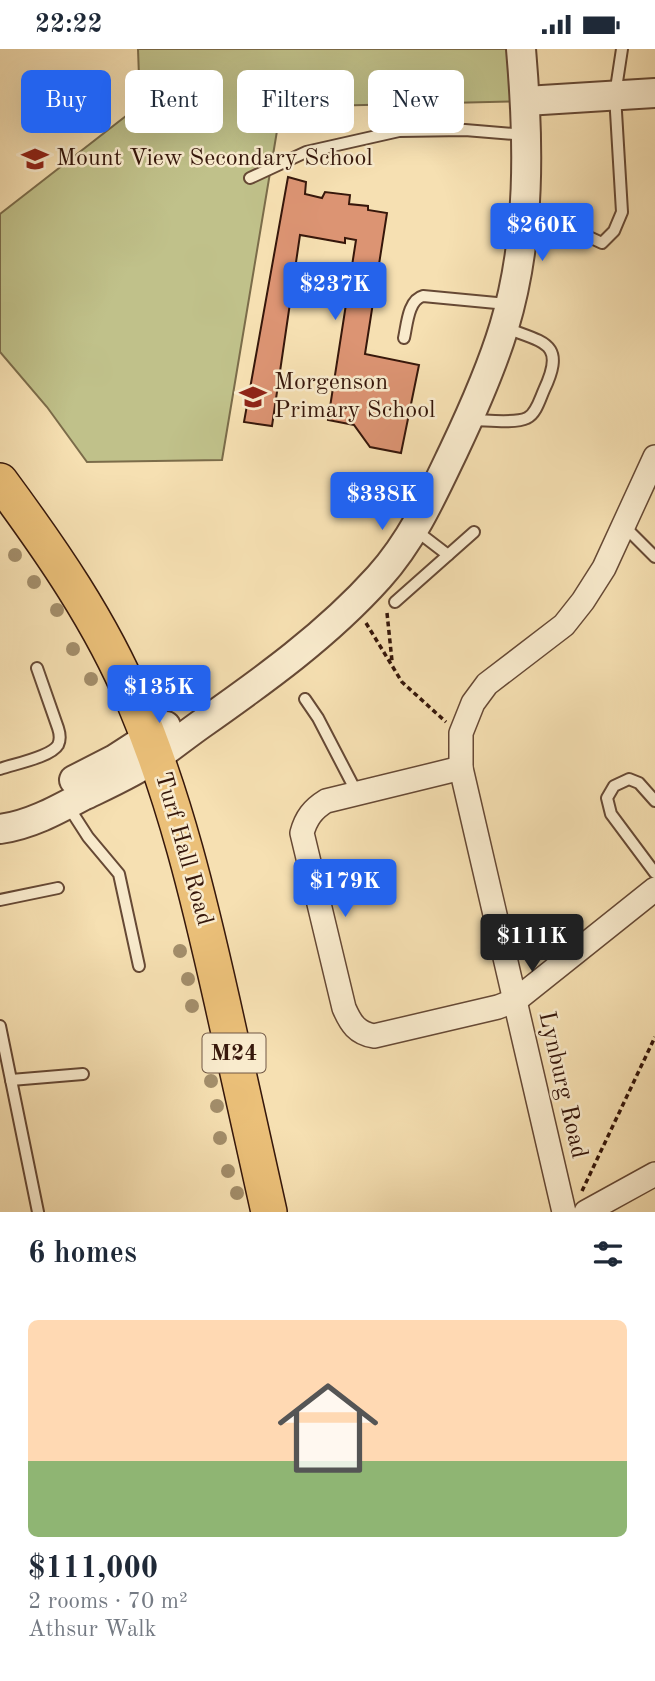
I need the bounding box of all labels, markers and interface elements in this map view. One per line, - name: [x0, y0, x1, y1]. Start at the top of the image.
- text: 22:22: [35, 12, 103, 38]
- chip: Buy: [21, 70, 111, 133]
- chip: Rent: [125, 70, 223, 133]
- chip: Filters: [237, 70, 354, 133]
- chip: New: [368, 70, 464, 133]
- school or university icon: Mount View Secondary School: [20, 144, 50, 174]
- place label: Mount View Secondary School: [56, 147, 373, 171]
- pin: $260K: [493, 203, 591, 263]
- text: $260K: [506, 214, 578, 237]
- pin: $237K: [286, 263, 384, 322]
- text: $237K: [299, 273, 371, 296]
- place label: Morgenson Primary School: [274, 371, 436, 423]
- school or university icon: Morgenson Primary School: [238, 382, 268, 412]
- pin: $338K: [333, 473, 431, 532]
- text: $338K: [346, 483, 418, 506]
- pin: $135K: [110, 665, 208, 725]
- text: $135K: [123, 676, 195, 699]
- street label: Turf Hall Road: [150, 770, 216, 928]
- pin: $179K: [296, 859, 394, 919]
- text: $179K: [309, 870, 381, 893]
- pin: $111K: [483, 915, 581, 974]
- text: $111K: [496, 925, 568, 948]
- street label: Lynburg Road: [533, 1009, 591, 1161]
- road number: M24: [202, 1033, 266, 1072]
- icon: filters: [589, 1235, 627, 1273]
- text: 6 homes: [28, 1239, 137, 1269]
- icon: home: [265, 1365, 391, 1491]
- text: $111,000: [28, 1554, 158, 1584]
- text: 2 rooms · 70 m²: [28, 1590, 188, 1613]
- text: Athsur Walk: [28, 1618, 157, 1641]

